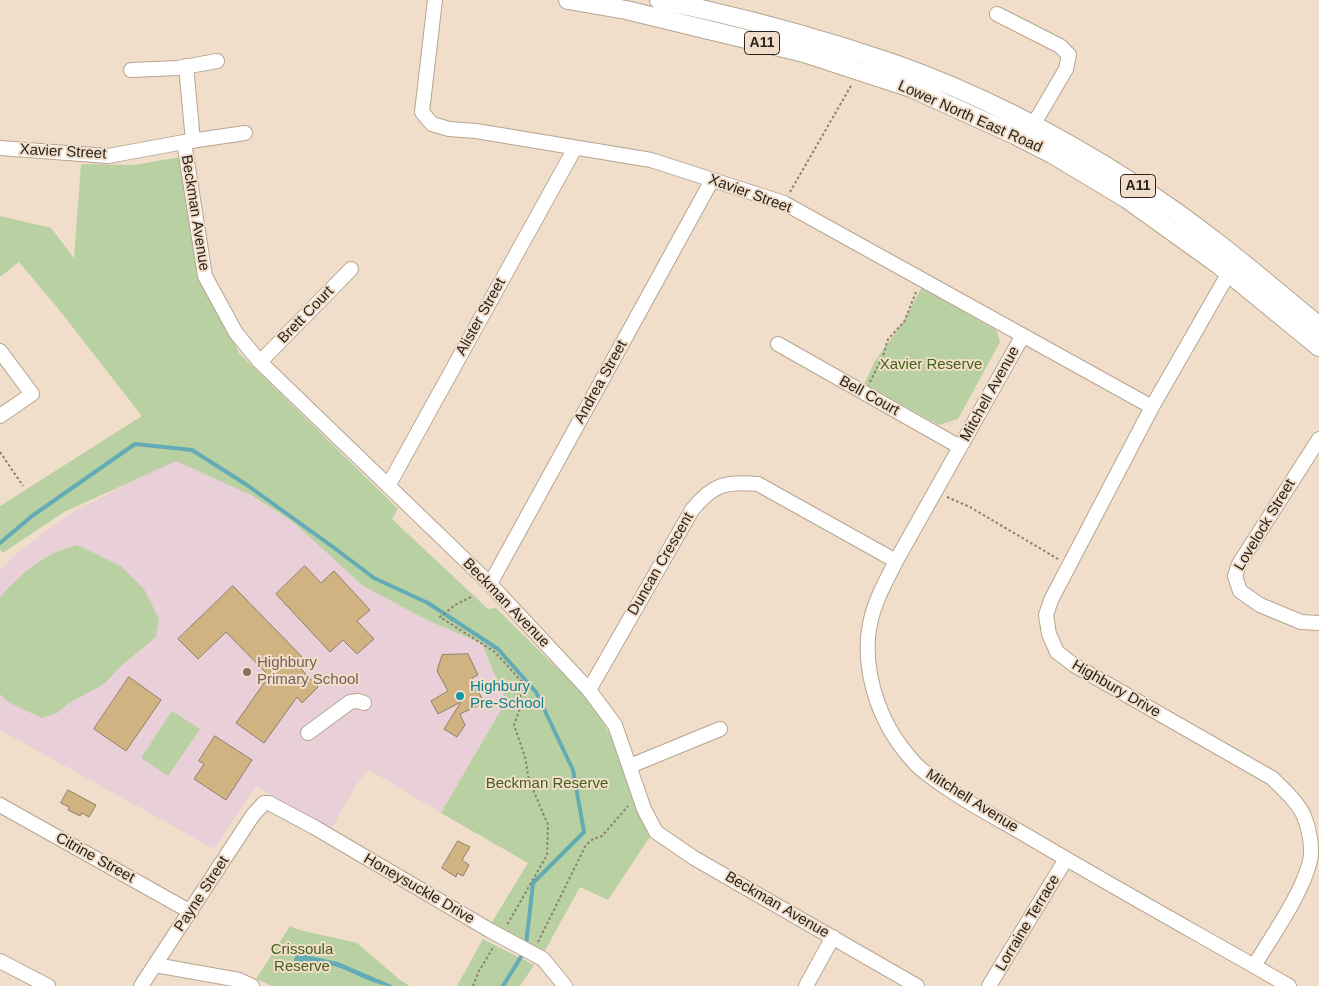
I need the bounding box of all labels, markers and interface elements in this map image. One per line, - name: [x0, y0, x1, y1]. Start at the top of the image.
- road number: A11: [744, 32, 780, 54]
- street label: Lower North East Road: [895, 77, 1045, 157]
- street label: Xavier Street: [19, 141, 107, 163]
- street label: Beckman Avenue: [177, 154, 213, 272]
- street label: Xavier Street: [706, 171, 794, 217]
- road number: A11: [1120, 175, 1156, 198]
- street label: Alister Street: [452, 275, 510, 359]
- street label: Brett Court: [274, 283, 338, 347]
- street label: Andrea Street: [571, 337, 631, 427]
- street label: Mitchell Avenue: [957, 343, 1023, 445]
- park label: Xavier Reserve: [880, 356, 982, 374]
- street label: Bell Court: [836, 372, 902, 420]
- street label: Lovelock Street: [1231, 476, 1299, 574]
- street label: Duncan Crescent: [624, 509, 698, 619]
- street label: Beckman Avenue: [459, 555, 553, 651]
- place label: Highbury Primary School: [257, 654, 359, 689]
- street label: Highbury Drive: [1069, 656, 1163, 722]
- marker: Highbury Primary School: [241, 666, 253, 678]
- place label: Highbury Pre-School: [470, 678, 544, 713]
- marker: Highbury Pre-School: [454, 690, 466, 702]
- street label: Mitchell Avenue: [922, 765, 1022, 837]
- park label: Beckman Reserve: [486, 775, 608, 793]
- street label: Citrine Street: [52, 829, 138, 887]
- street label: Honeysuckle Drive: [360, 850, 478, 928]
- street label: Payne Street: [171, 853, 233, 935]
- street label: Beckman Avenue: [722, 868, 832, 942]
- street label: Lorraine Terrace: [992, 872, 1064, 974]
- park label: Crissoula Reserve: [271, 941, 333, 976]

